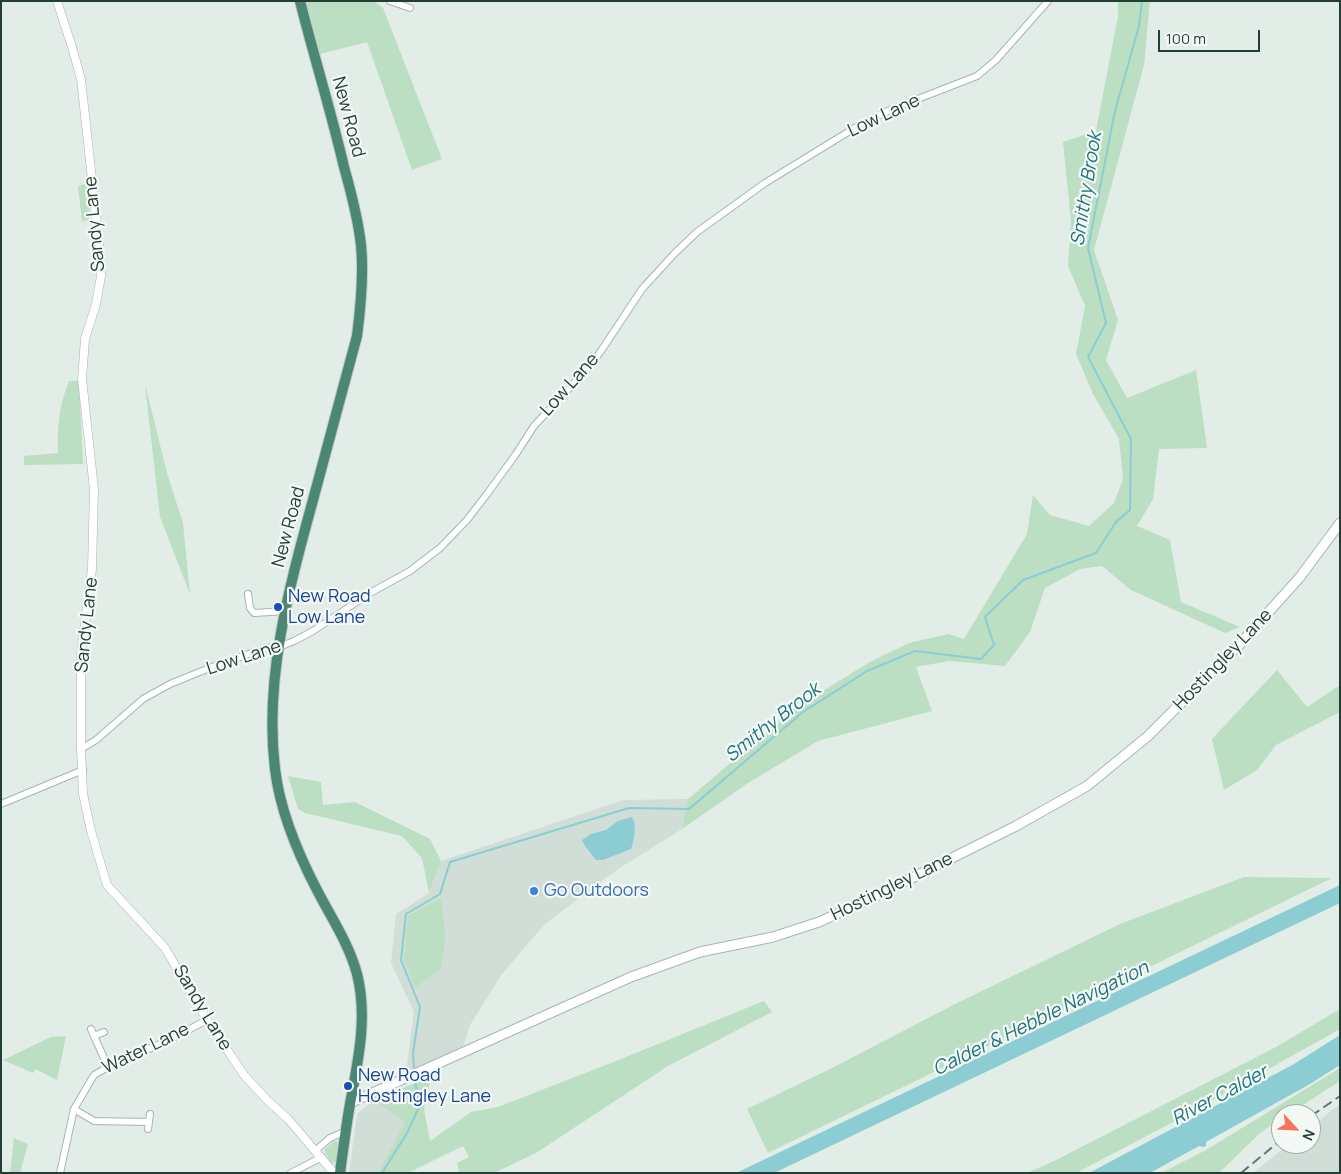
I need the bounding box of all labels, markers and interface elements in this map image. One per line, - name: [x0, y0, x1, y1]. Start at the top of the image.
- scale bar: [1161, 20, 1264, 52]
- text: 100 m: [1166, 28, 1206, 49]
- street label: New Road: [327, 74, 369, 160]
- street label: Low Lane: [844, 90, 924, 142]
- water label: Smithy Brook: [1067, 130, 1107, 248]
- street label: Sandy Lane: [80, 175, 110, 273]
- street label: Low Lane: [536, 349, 604, 421]
- street label: New Road: [268, 484, 310, 570]
- street label: Sandy Lane: [71, 576, 103, 674]
- place label: New Road Low Lane: [288, 586, 371, 628]
- marker: New Road Low Lane: [272, 601, 284, 613]
- street label: Hostingley Lane: [1169, 605, 1277, 715]
- street label: Low Lane: [204, 636, 284, 680]
- water label: Smithy Brook: [721, 679, 825, 767]
- street label: Hostingley Lane: [827, 848, 957, 926]
- place label: Go Outdoors: [544, 880, 649, 902]
- marker: Go Outdoors: [528, 885, 540, 897]
- water label: Calder & Hebble Navigation: [929, 957, 1153, 1081]
- street label: Sandy Lane: [168, 961, 236, 1055]
- street label: Water Lane: [99, 1019, 193, 1079]
- water label: River Calder: [1168, 1061, 1272, 1131]
- place label: New Road Hostingley Lane: [358, 1065, 491, 1108]
- marker: New Road Hostingley Lane: [342, 1080, 354, 1092]
- north arrow: [1271, 1104, 1321, 1154]
- text: N: [1298, 1127, 1320, 1144]

